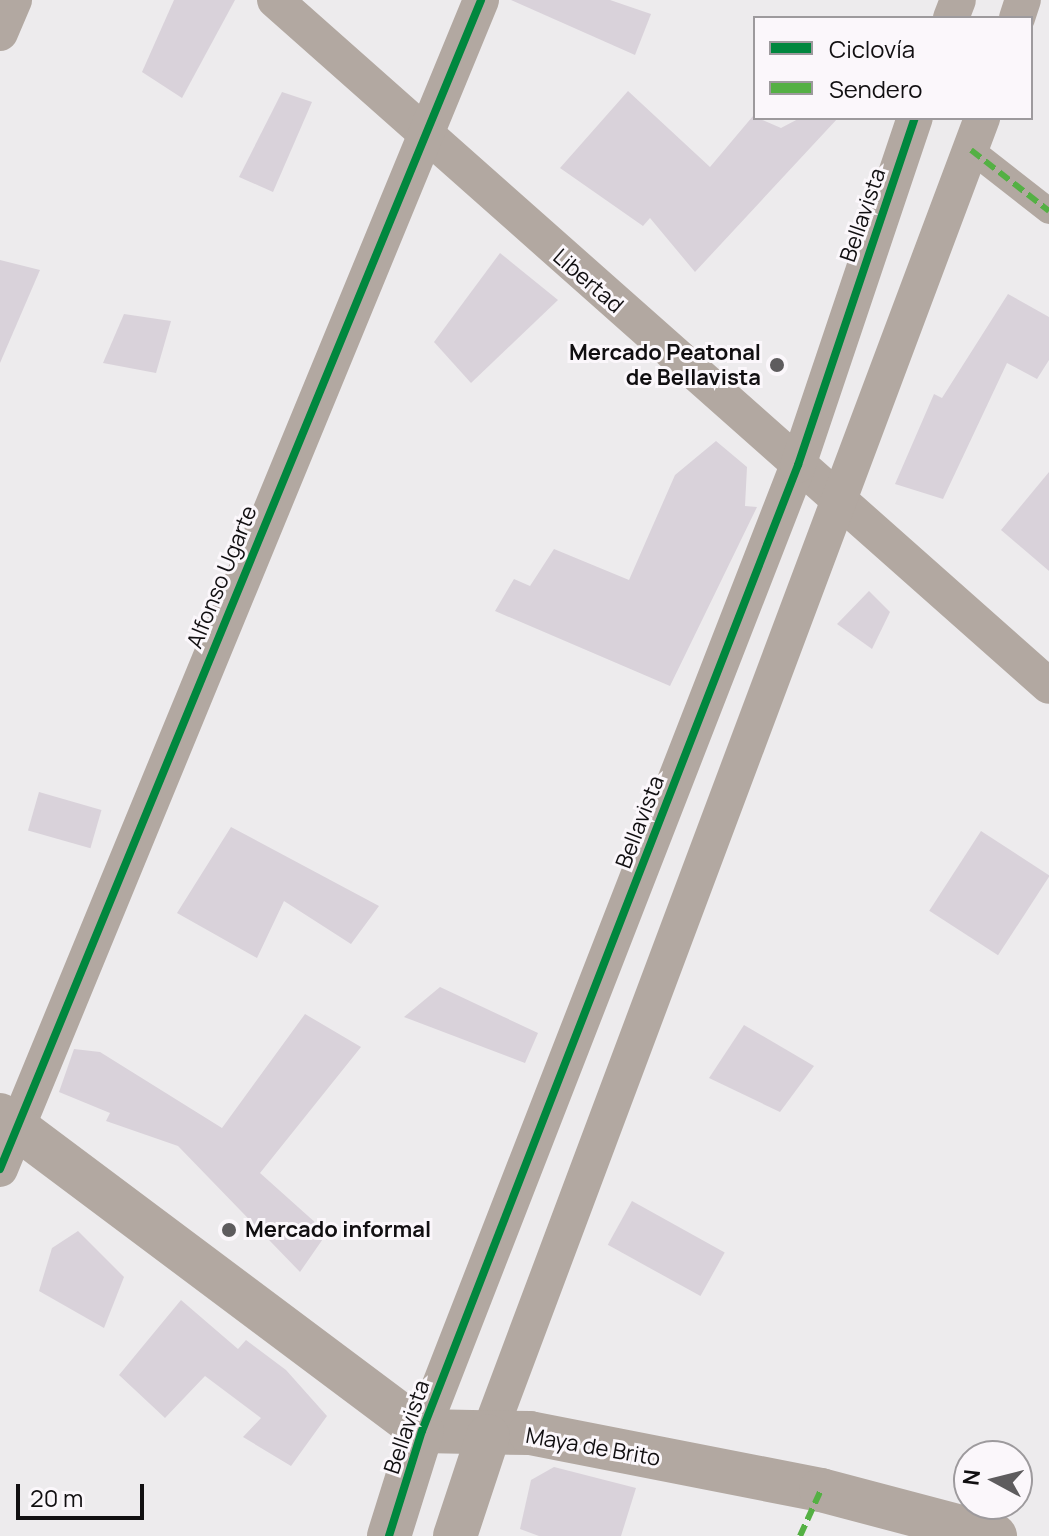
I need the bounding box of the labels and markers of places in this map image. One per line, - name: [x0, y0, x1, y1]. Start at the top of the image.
- place label: Mercado Peatonal de Bellavista: [569, 339, 761, 390]
- marker: Mercado Peatonal de Bellavista: [768, 356, 786, 374]
- place label: Mercado informal: [245, 1217, 431, 1243]
- marker: Mercado informal: [220, 1221, 238, 1239]

